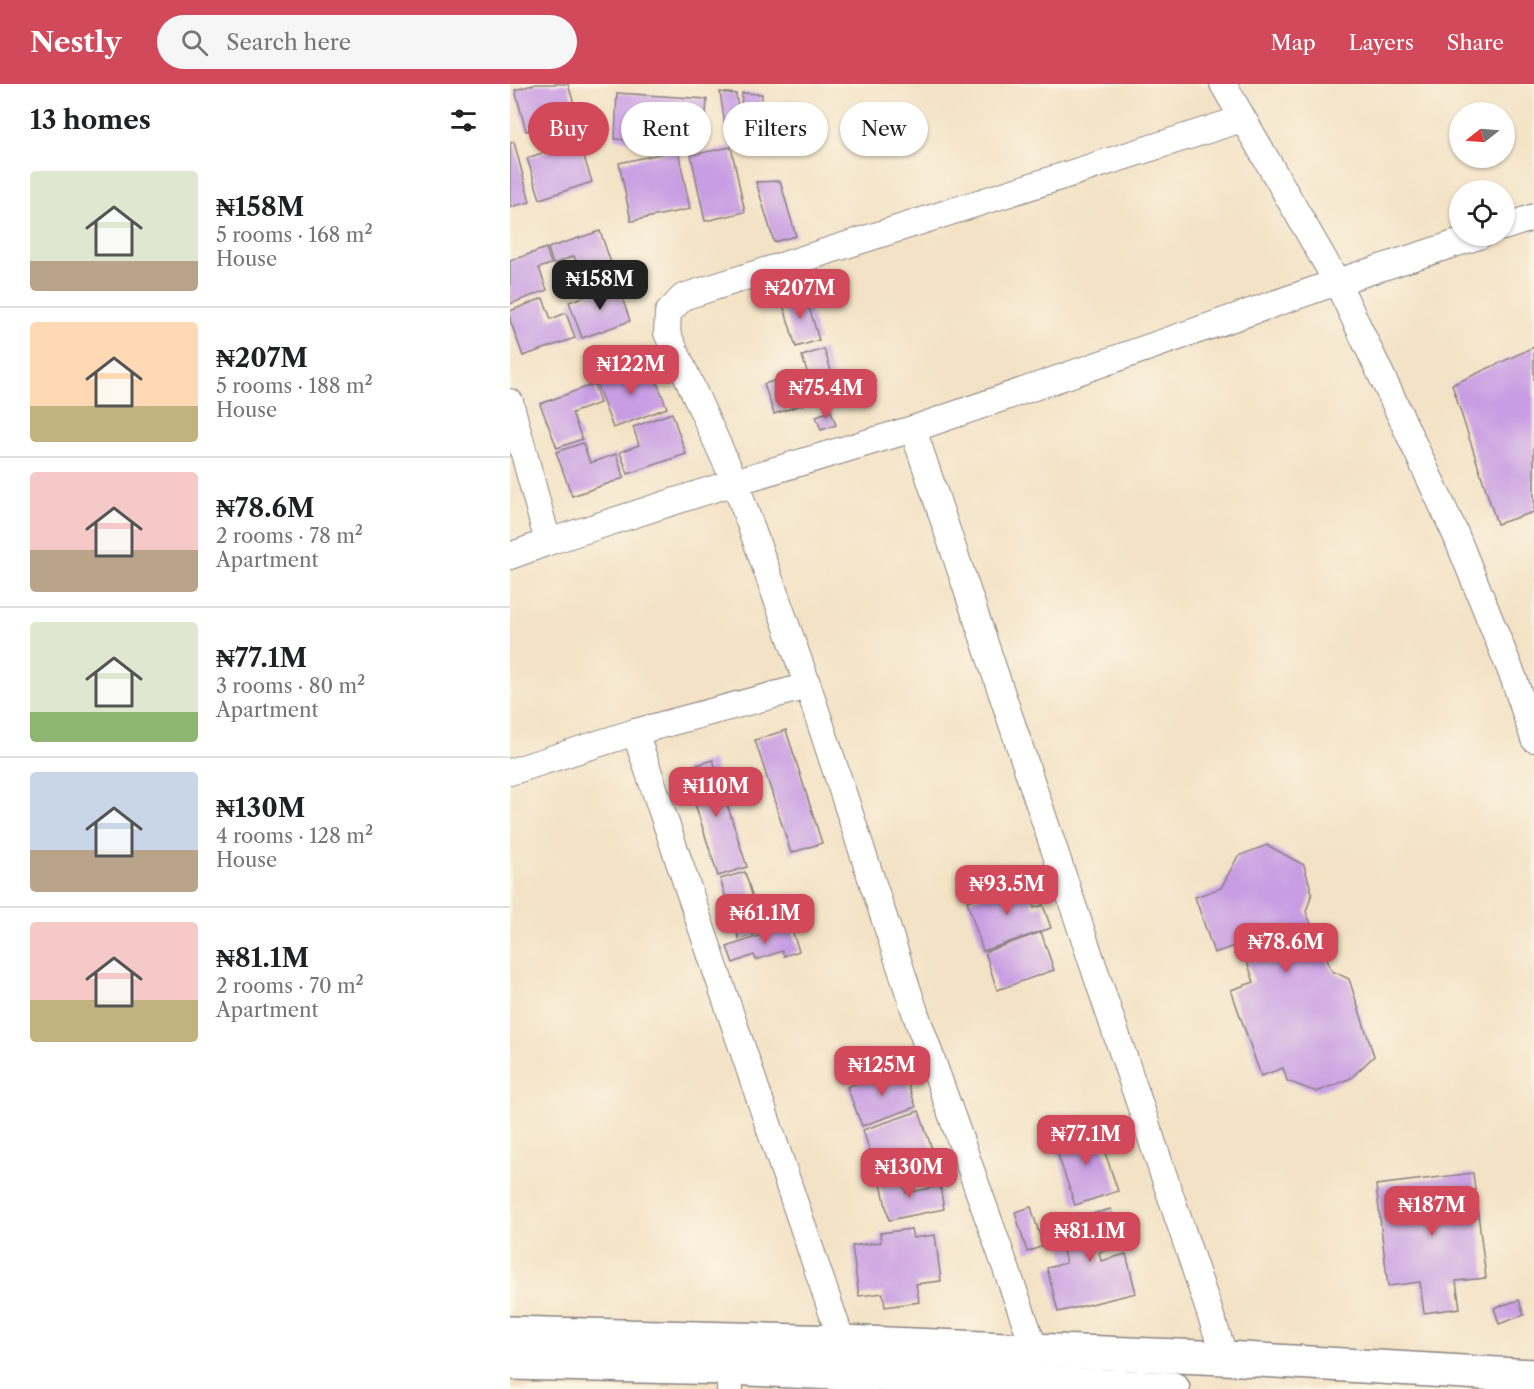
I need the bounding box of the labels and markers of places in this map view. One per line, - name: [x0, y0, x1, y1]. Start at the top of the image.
- pin: ₦158M: [558, 260, 642, 311]
- pin: ₦207M: [758, 269, 842, 320]
- pin: ₦122M: [589, 345, 673, 396]
- pin: ₦75.4M: [777, 369, 875, 420]
- pin: ₦110M: [674, 767, 758, 818]
- pin: ₦93.5M: [958, 865, 1056, 916]
- pin: ₦61.1M: [716, 894, 814, 945]
- pin: ₦78.6M: [1237, 923, 1335, 974]
- pin: ₦125M: [840, 1046, 924, 1097]
- pin: ₦77.1M: [1037, 1115, 1135, 1166]
- pin: ₦130M: [867, 1148, 951, 1199]
- pin: ₦187M: [1390, 1186, 1474, 1237]
- pin: ₦81.1M: [1041, 1212, 1139, 1263]

